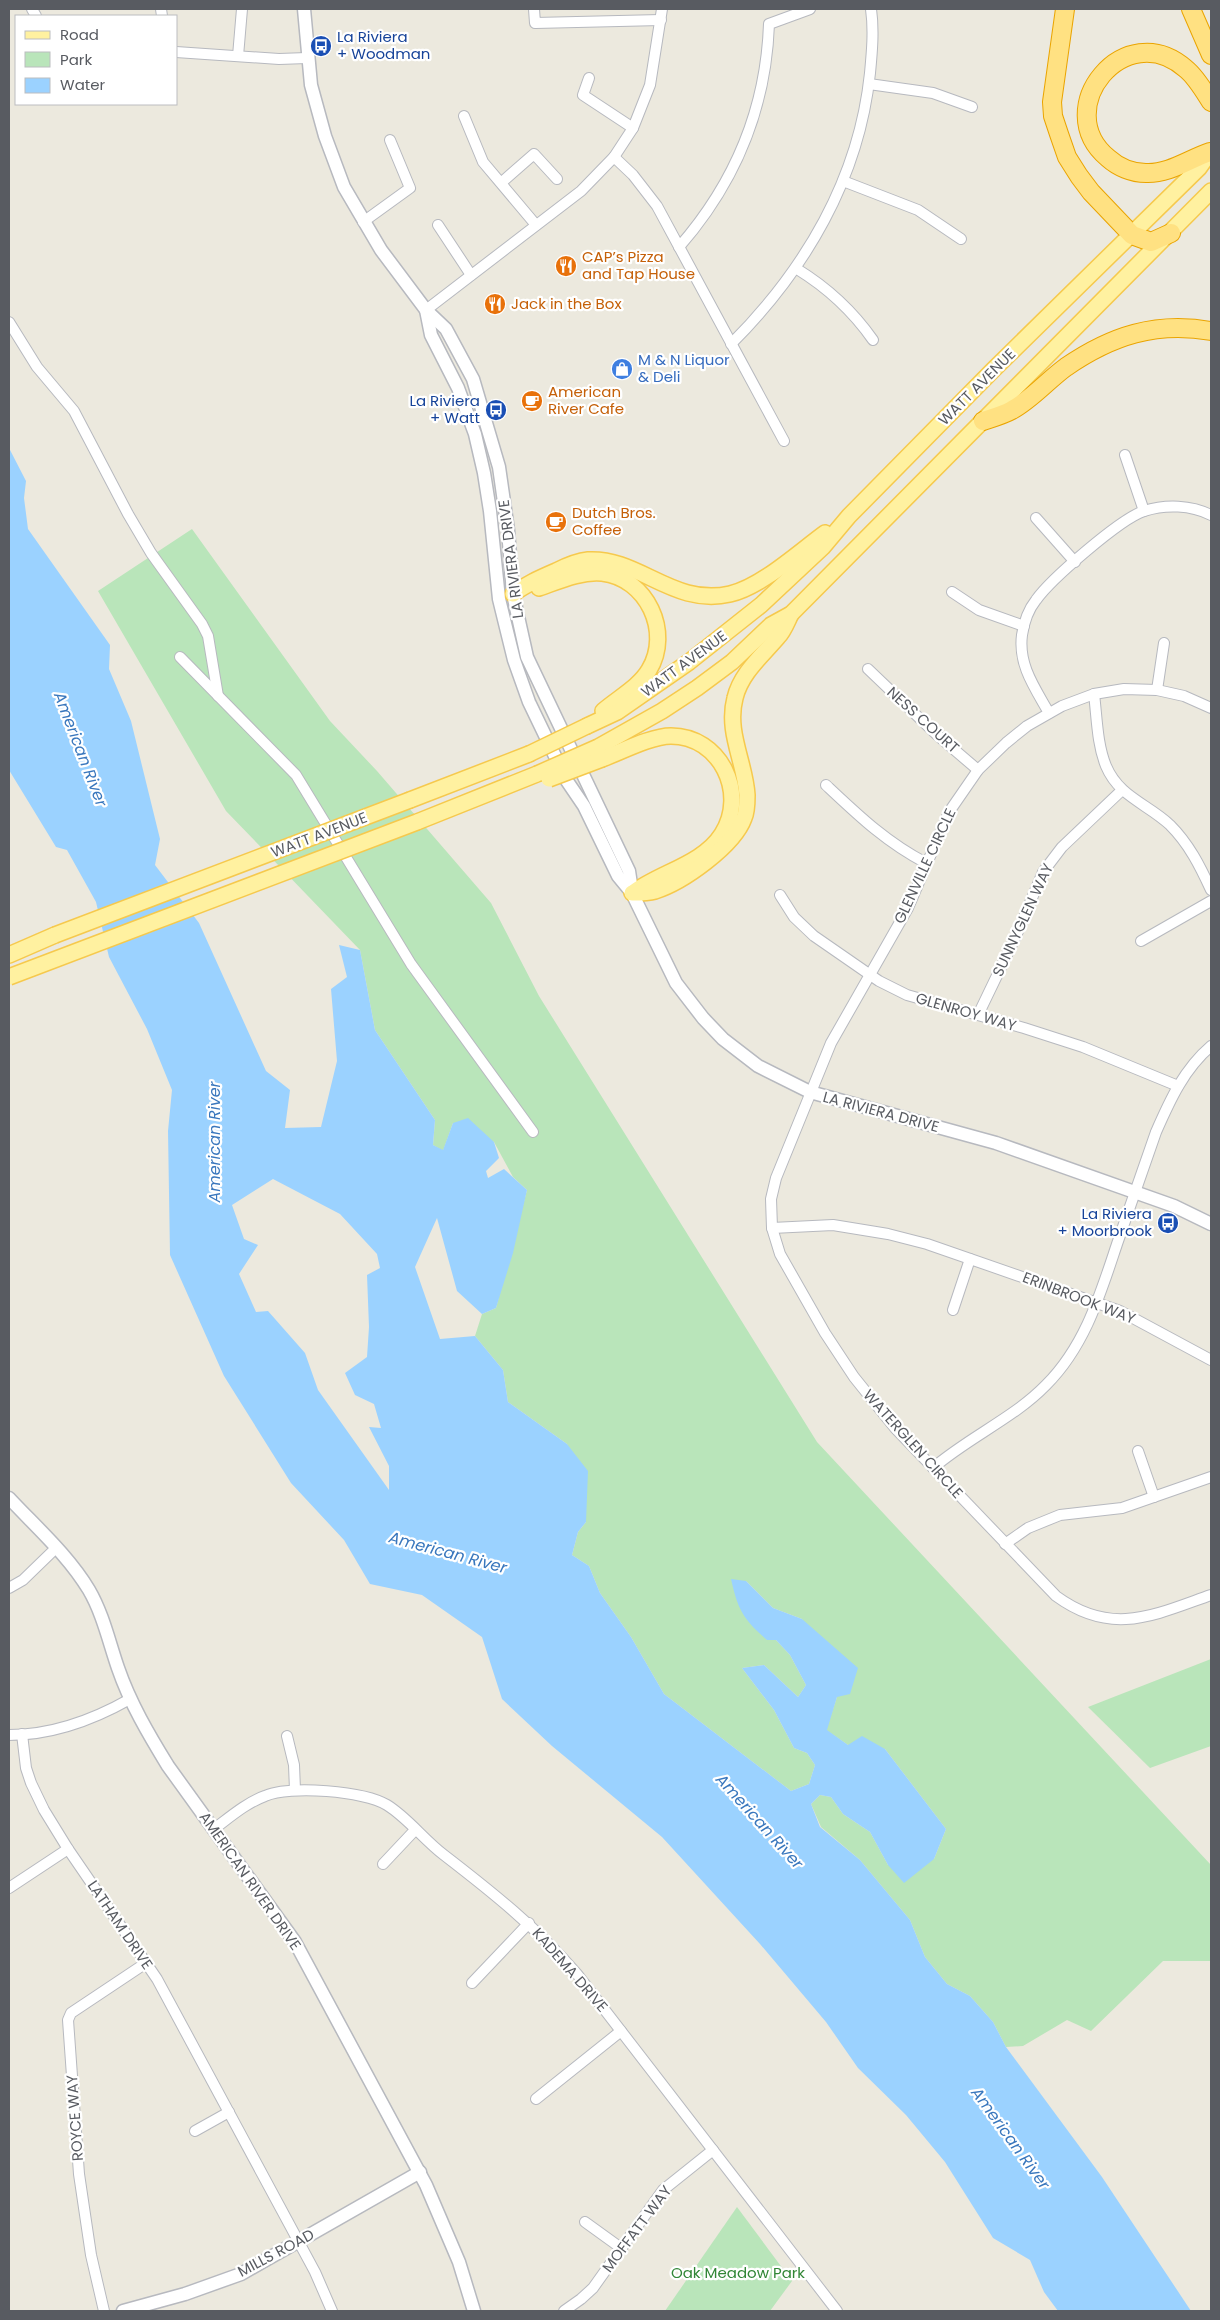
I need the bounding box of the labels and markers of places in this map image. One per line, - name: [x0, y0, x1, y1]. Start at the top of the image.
- place label: La Riviera + Woodman: [337, 26, 430, 64]
- bus stop icon: La Riviera + Woodman: [309, 34, 333, 58]
- place label: CAP’s Pizza and Tap House: [582, 246, 695, 284]
- restaurant icon: CAP’s Pizza and Tap House: [554, 254, 578, 278]
- restaurant icon: Jack in the Box: [483, 292, 507, 316]
- place label: Jack in the Box: [511, 293, 622, 314]
- place label: M & N Liquor & Deli: [638, 349, 730, 387]
- shop icon: M & N Liquor & Deli: [610, 357, 634, 381]
- place label: American River Cafe: [548, 381, 624, 419]
- cafe icon: American River Cafe: [520, 389, 544, 413]
- place label: La Riviera + Watt: [409, 390, 480, 428]
- bus stop icon: La Riviera + Watt: [484, 398, 508, 422]
- place label: Dutch Bros. Coffee: [572, 502, 656, 540]
- cafe icon: Dutch Bros. Coffee: [544, 510, 568, 534]
- place label: La Riviera + Moorbrook: [1057, 1203, 1152, 1241]
- bus stop icon: La Riviera + Moorbrook: [1156, 1211, 1180, 1235]

